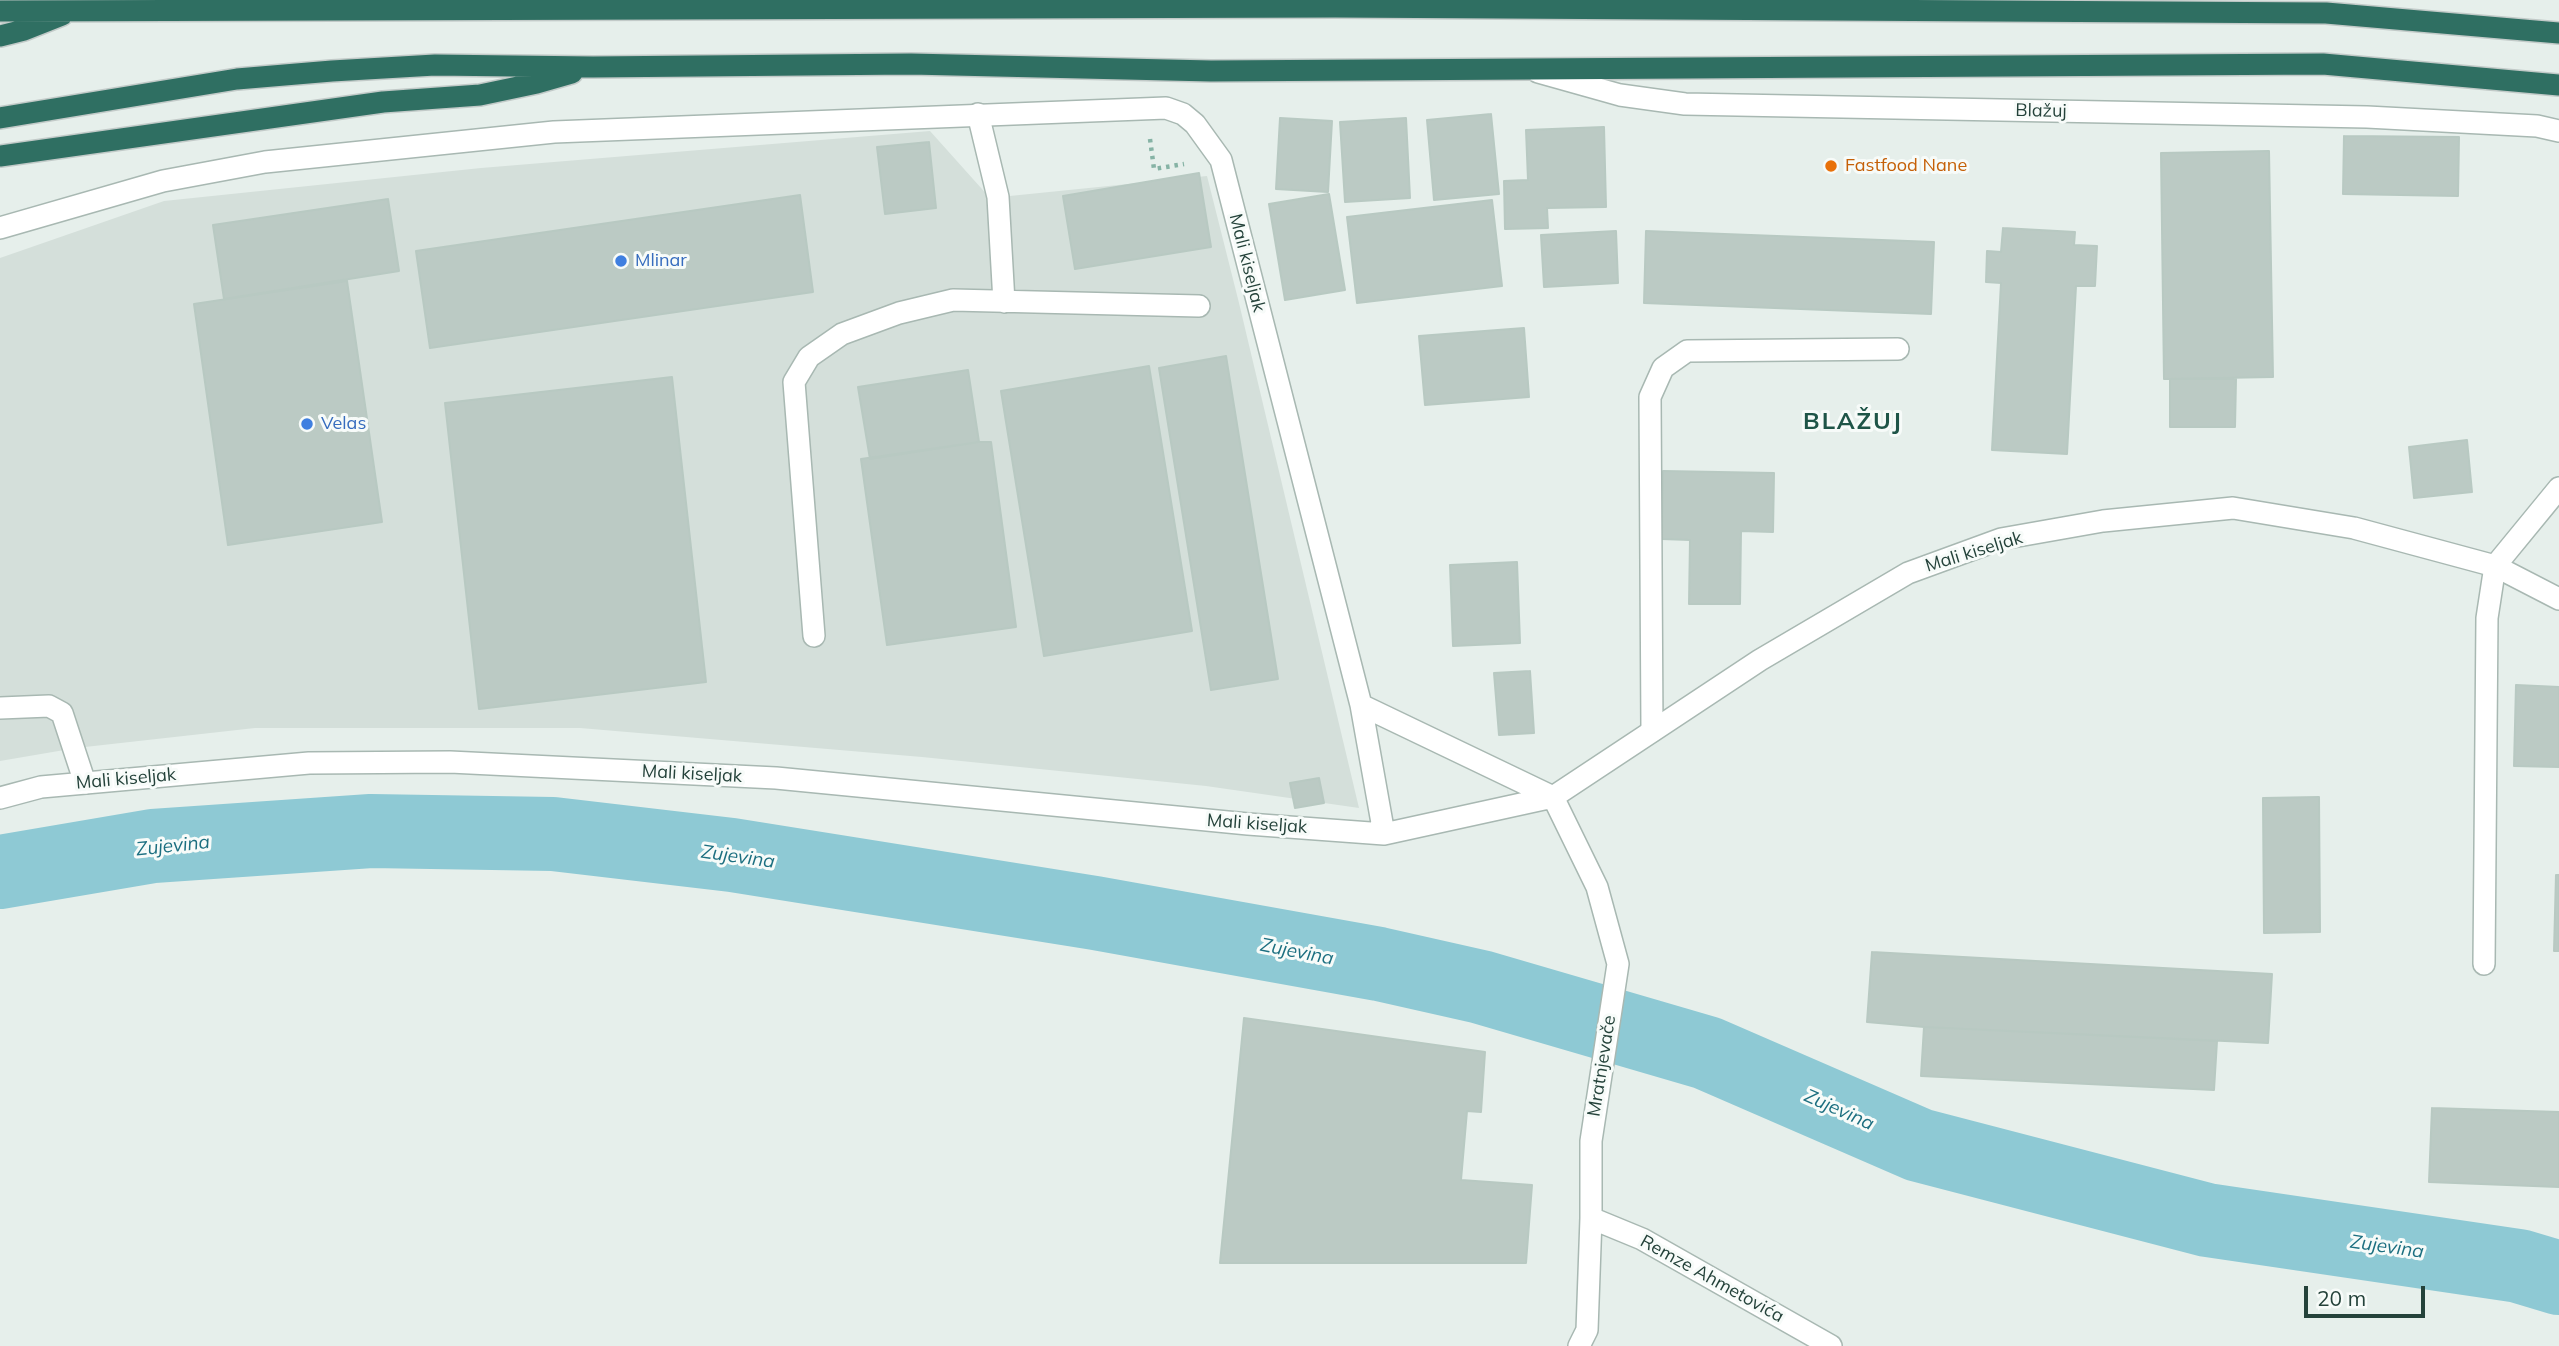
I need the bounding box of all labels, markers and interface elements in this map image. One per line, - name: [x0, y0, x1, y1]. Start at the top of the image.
- street label: Blažuj: [2015, 100, 2067, 122]
- place label: Fastfood Nane: [1845, 155, 1967, 177]
- marker: Fastfood Nane: [1823, 158, 1839, 174]
- street label: Mali kiseljak: [1224, 212, 1270, 314]
- place label: Mlinar: [635, 250, 687, 272]
- marker: Mlinar: [613, 253, 629, 269]
- district label: BLAŽUJ: [1804, 408, 1902, 436]
- place label: Velas: [321, 413, 366, 435]
- marker: Velas: [299, 416, 315, 432]
- street label: Mali kiseljak: [1923, 527, 2025, 577]
- street label: Mali kiseljak: [641, 761, 743, 787]
- street label: Mali kiseljak: [75, 764, 177, 794]
- street label: Mali kiseljak: [1206, 810, 1308, 838]
- water label: Zujevina: [135, 831, 211, 861]
- water label: Zujevina: [700, 841, 776, 873]
- water label: Zujevina: [1259, 934, 1335, 970]
- street label: Mratnjevače: [1583, 1014, 1621, 1118]
- water label: Zujevina: [1801, 1085, 1877, 1135]
- street label: Remze Ahmetovića: [1636, 1231, 1788, 1327]
- water label: Zujevina: [2349, 1231, 2425, 1263]
- scale bar: [2307, 1272, 2428, 1316]
- text: 20 m: [2317, 1285, 2366, 1311]

